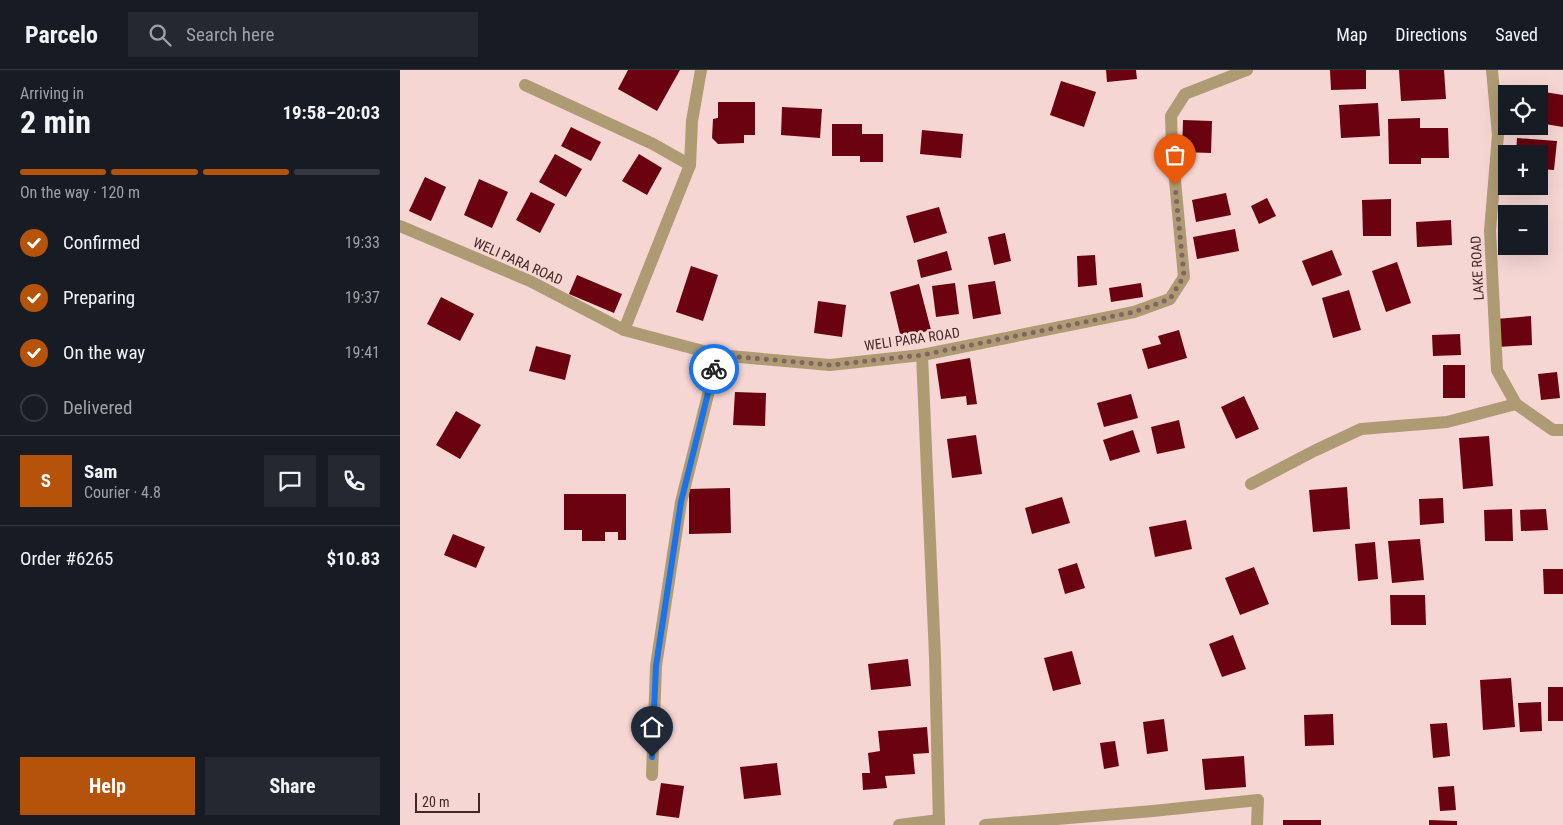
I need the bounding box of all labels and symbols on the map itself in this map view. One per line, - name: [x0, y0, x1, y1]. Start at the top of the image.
- pin: [1154, 134, 1196, 185]
- street label: WELI PARA ROAD: [471, 234, 565, 288]
- street label: LAKE ROAD: [1467, 235, 1487, 301]
- street label: WELI PARA ROAD: [863, 324, 961, 354]
- courier: [689, 344, 739, 394]
- pin: [631, 706, 673, 757]
- scale bar: [415, 790, 480, 813]

